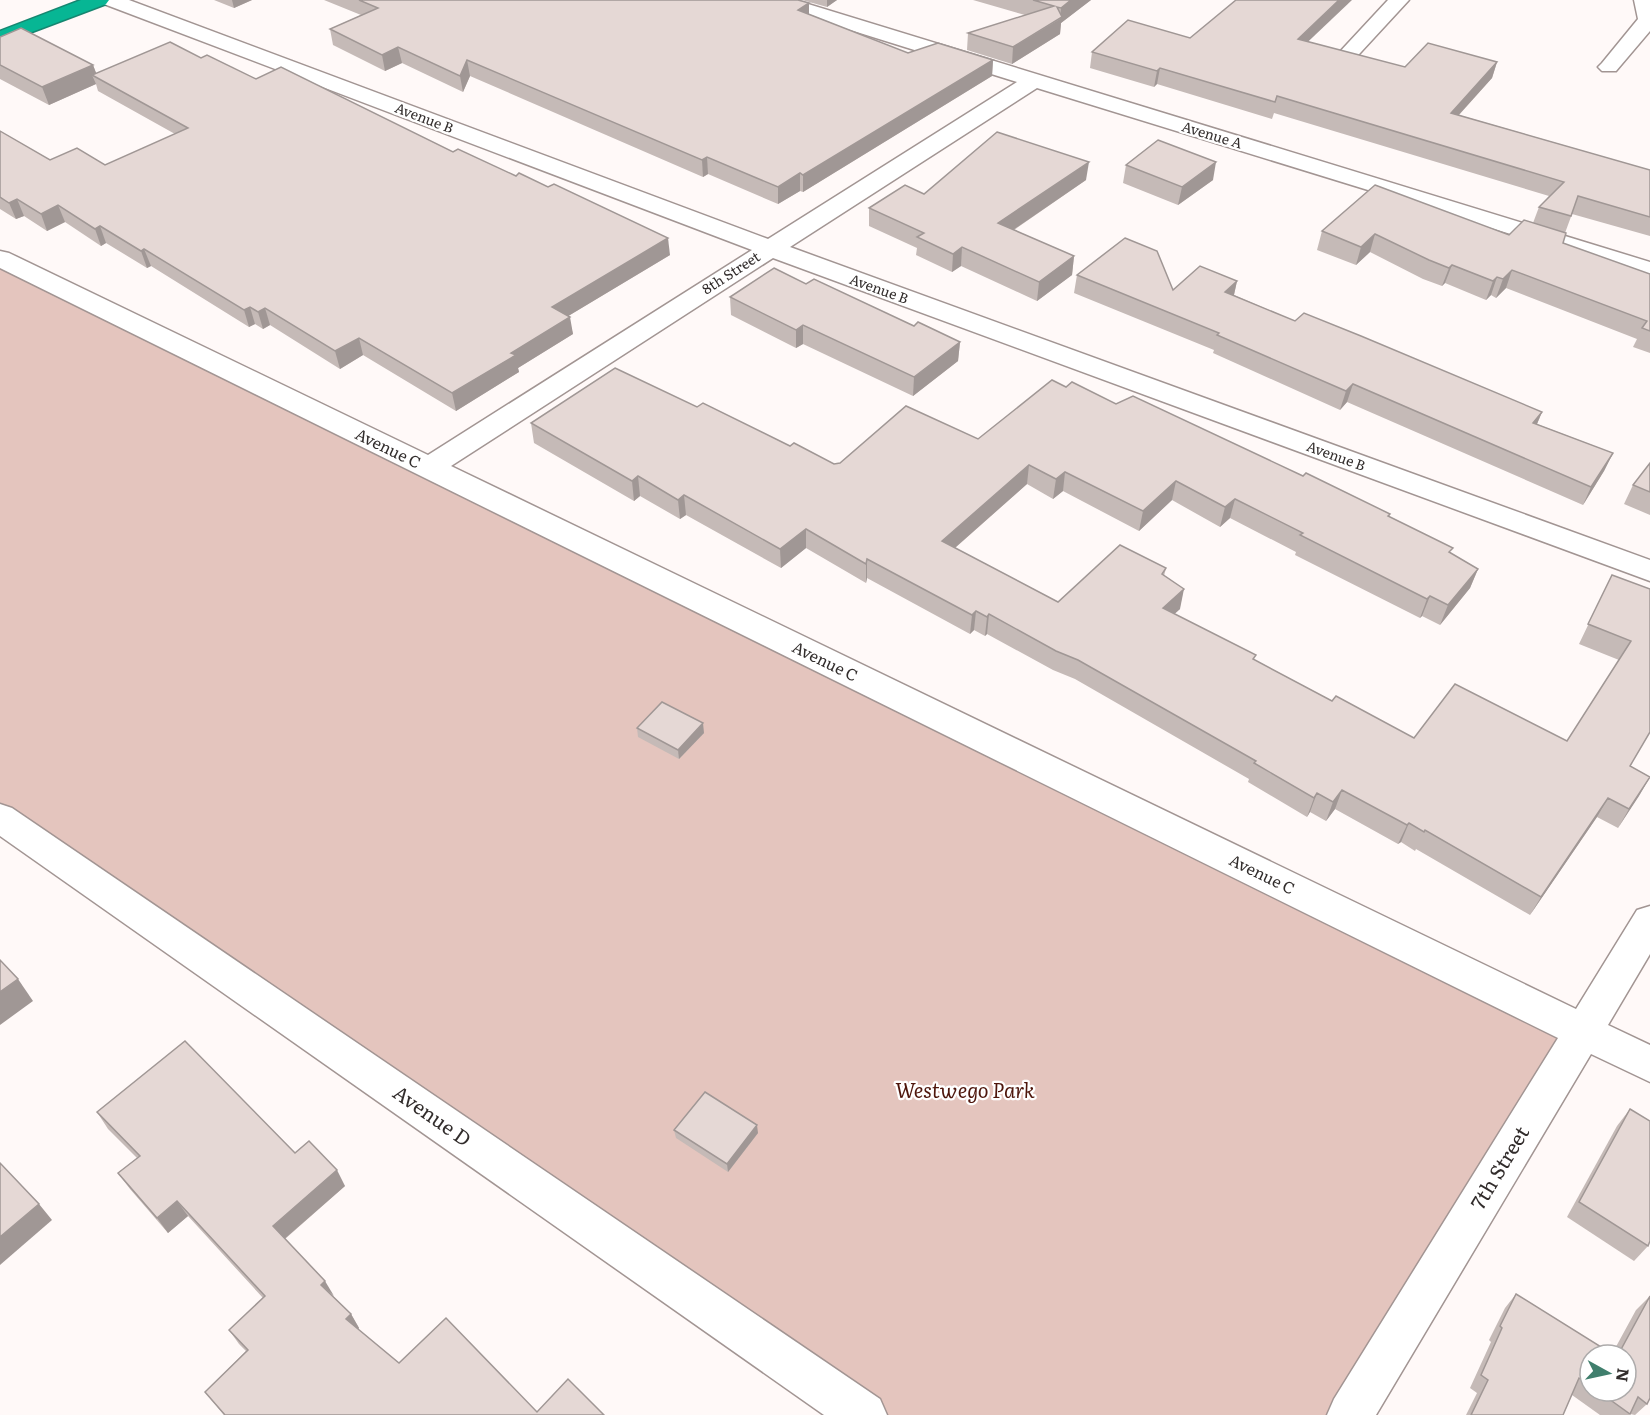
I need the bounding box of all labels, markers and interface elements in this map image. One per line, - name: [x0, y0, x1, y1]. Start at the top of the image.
- street label: Avenue B: [392, 97, 457, 137]
- street label: Avenue A: [1180, 115, 1246, 153]
- street label: 8th Street: [698, 246, 764, 298]
- street label: Avenue B: [847, 268, 912, 308]
- street label: Avenue C: [351, 421, 425, 473]
- street label: Avenue B: [1304, 435, 1369, 475]
- street label: Avenue C: [788, 634, 862, 686]
- street label: Avenue C: [1225, 847, 1299, 899]
- park label: Westwego Park: [895, 1074, 1035, 1104]
- street label: Avenue D: [388, 1076, 478, 1152]
- street label: 7th Street: [1462, 1120, 1535, 1214]
- north arrow: [1578, 1343, 1638, 1403]
- text: N: [1611, 1367, 1637, 1384]

